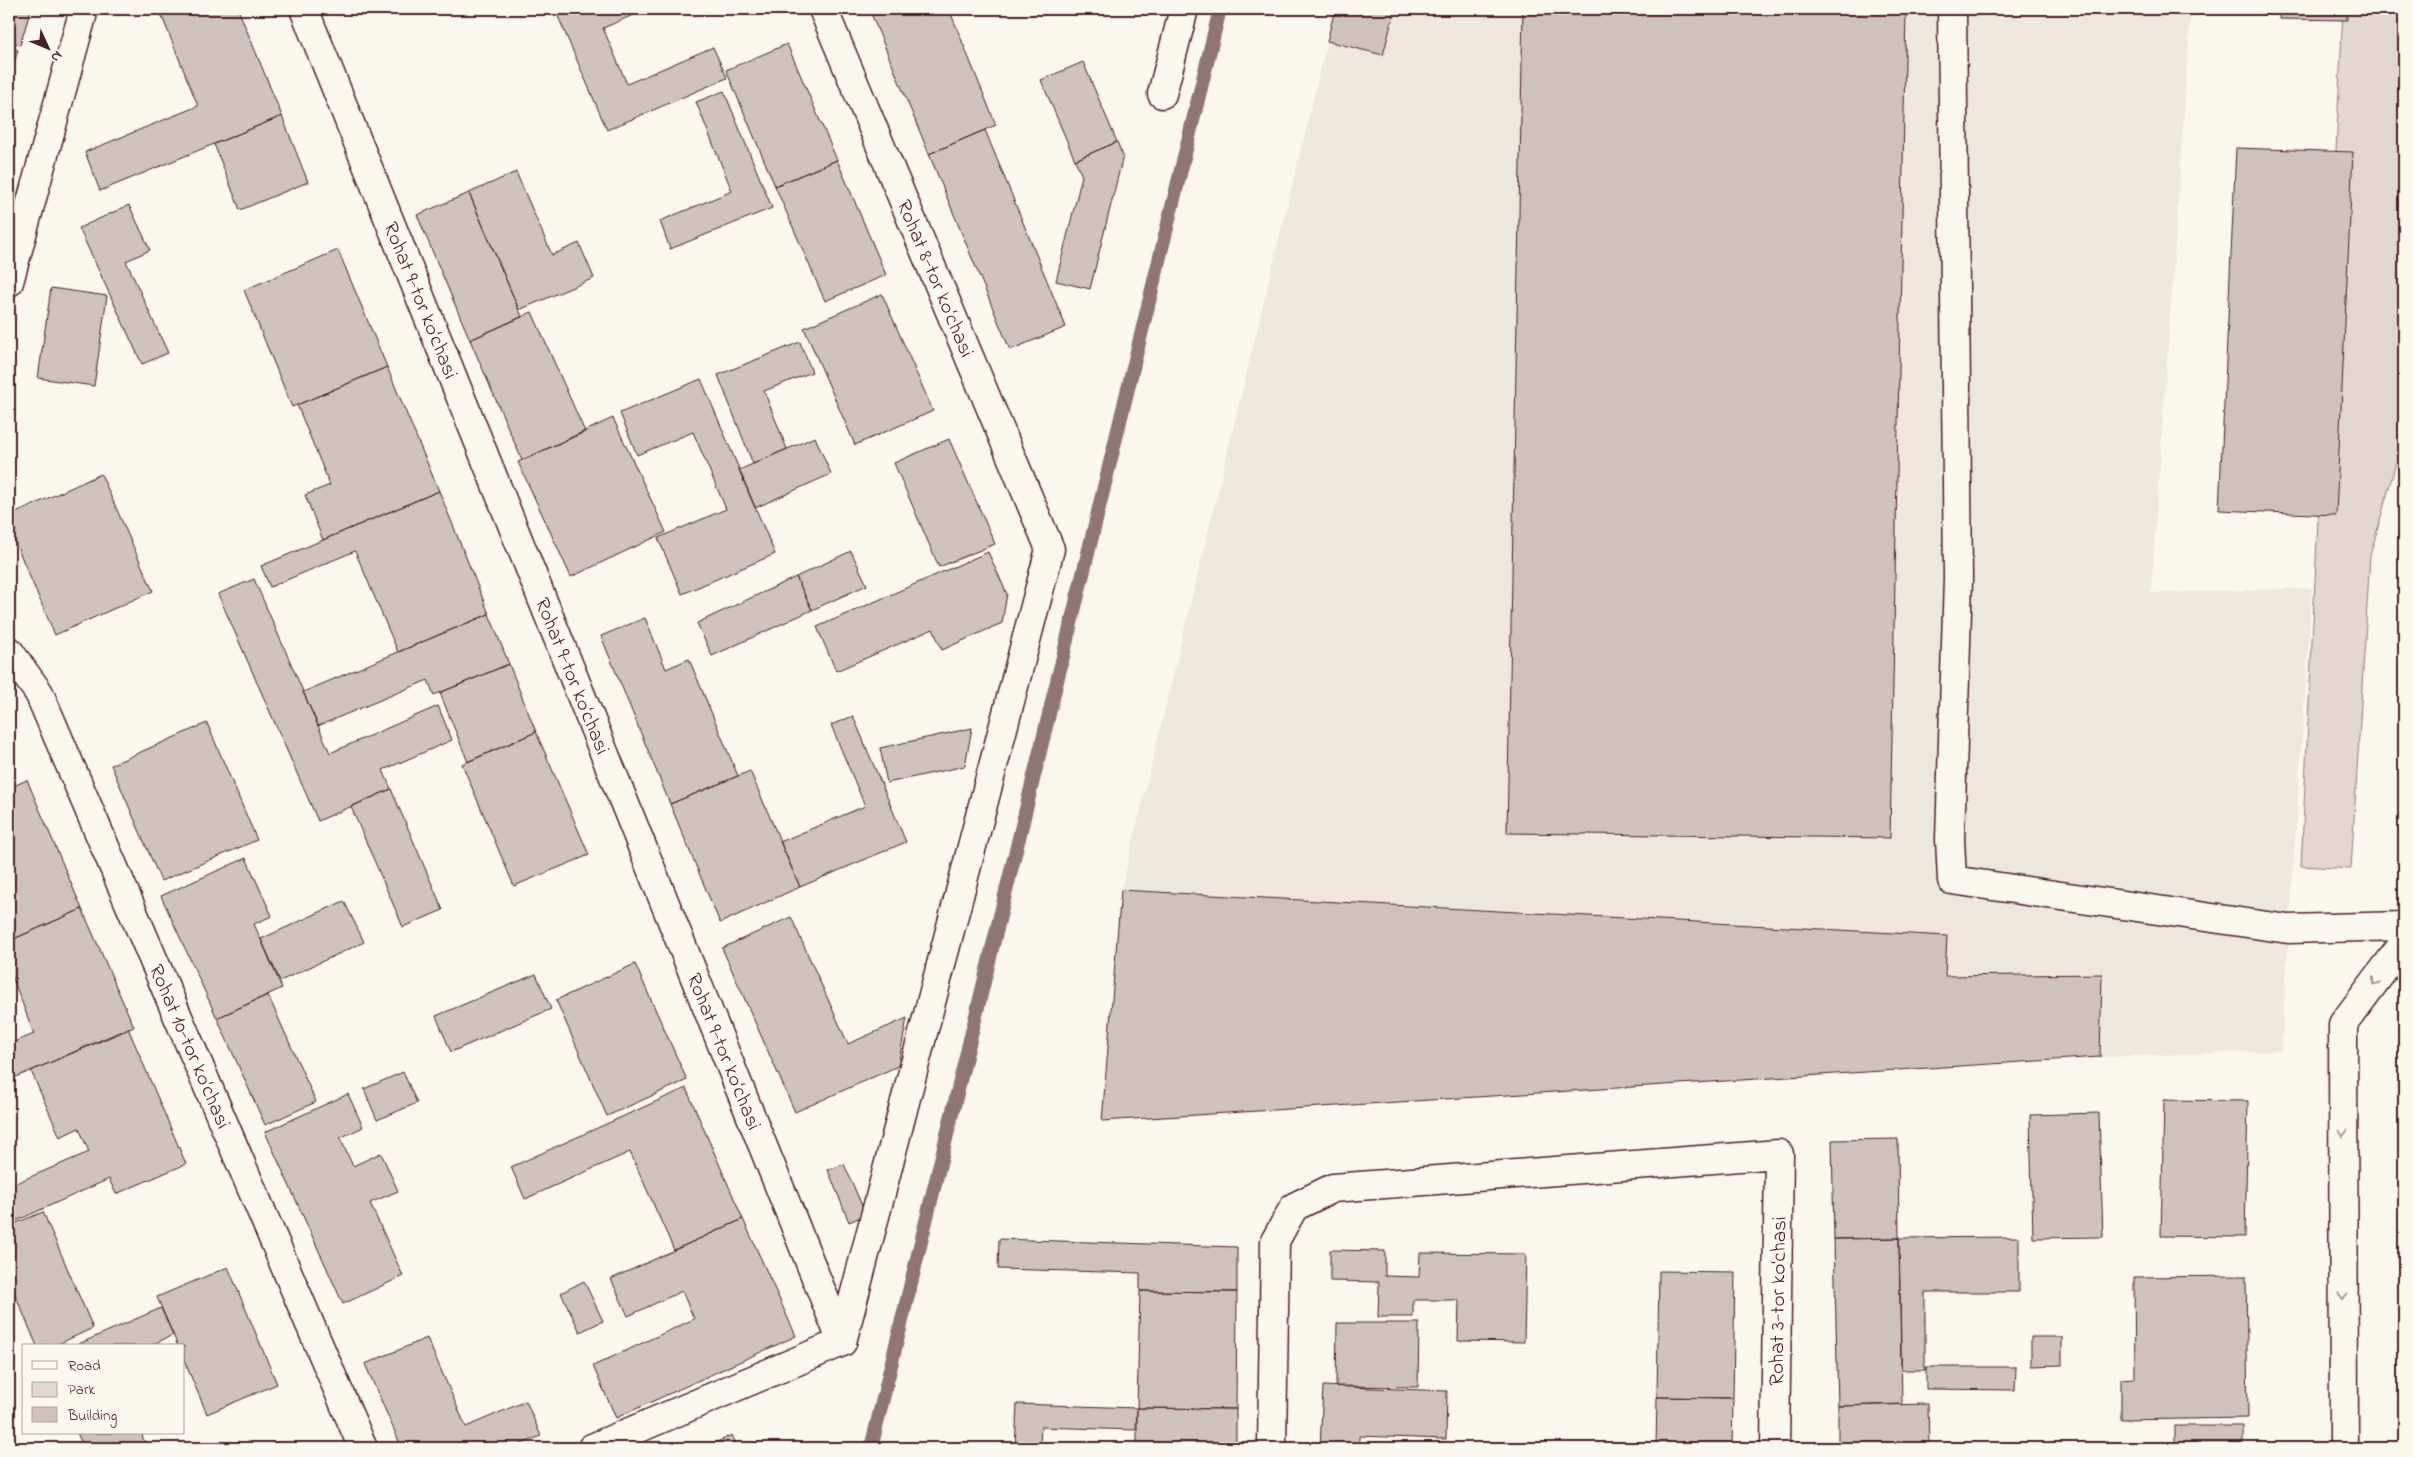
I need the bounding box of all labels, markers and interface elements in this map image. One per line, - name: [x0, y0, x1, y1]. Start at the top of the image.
- north arrow: [22, 22, 72, 72]
- text: N: [45, 45, 67, 67]
- street label: Rohat 8-tor ko‘chasi: [888, 195, 981, 362]
- street label: Rohat 9-tor ko‘chasi: [375, 218, 465, 384]
- street label: Rohat 9-tor ko‘chasi: [526, 593, 616, 760]
- street label: Rohat 10-tor ko‘chasi: [140, 960, 237, 1134]
- street label: Rohat 9-tor ko‘chasi: [678, 969, 768, 1135]
- one-way arrow: [2372, 976, 2381, 986]
- one-way arrow: [2338, 1130, 2348, 1138]
- street label: Rohat 3-tor ko‘chasi: [1763, 1216, 1795, 1386]
- one-way arrow: [2338, 1292, 2348, 1300]
- legend: [22, 1344, 185, 1434]
- text: Road: [68, 1355, 101, 1377]
- text: Park: [68, 1379, 96, 1401]
- text: Building: [67, 1405, 117, 1428]

